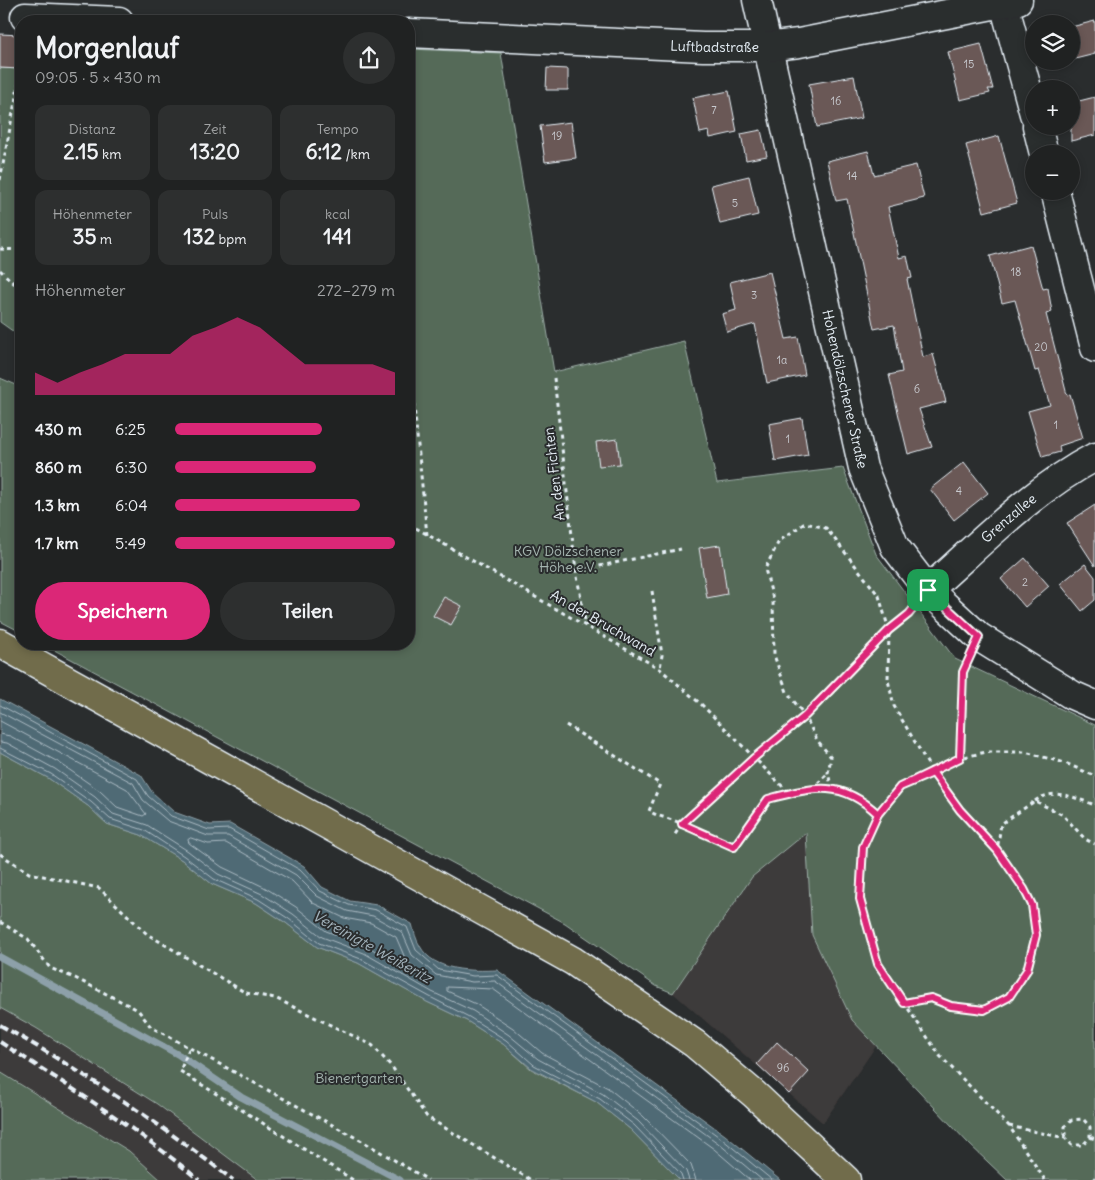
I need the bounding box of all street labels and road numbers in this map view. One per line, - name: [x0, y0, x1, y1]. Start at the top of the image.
- street label: Luftbadstraße: [670, 36, 759, 56]
- street label: Hohendölzschener Straße: [818, 308, 872, 470]
- street label: An den Fichten: [539, 426, 569, 522]
- street label: Grenzallee: [977, 490, 1040, 547]
- street label: An der Bruchwand: [547, 586, 659, 660]

